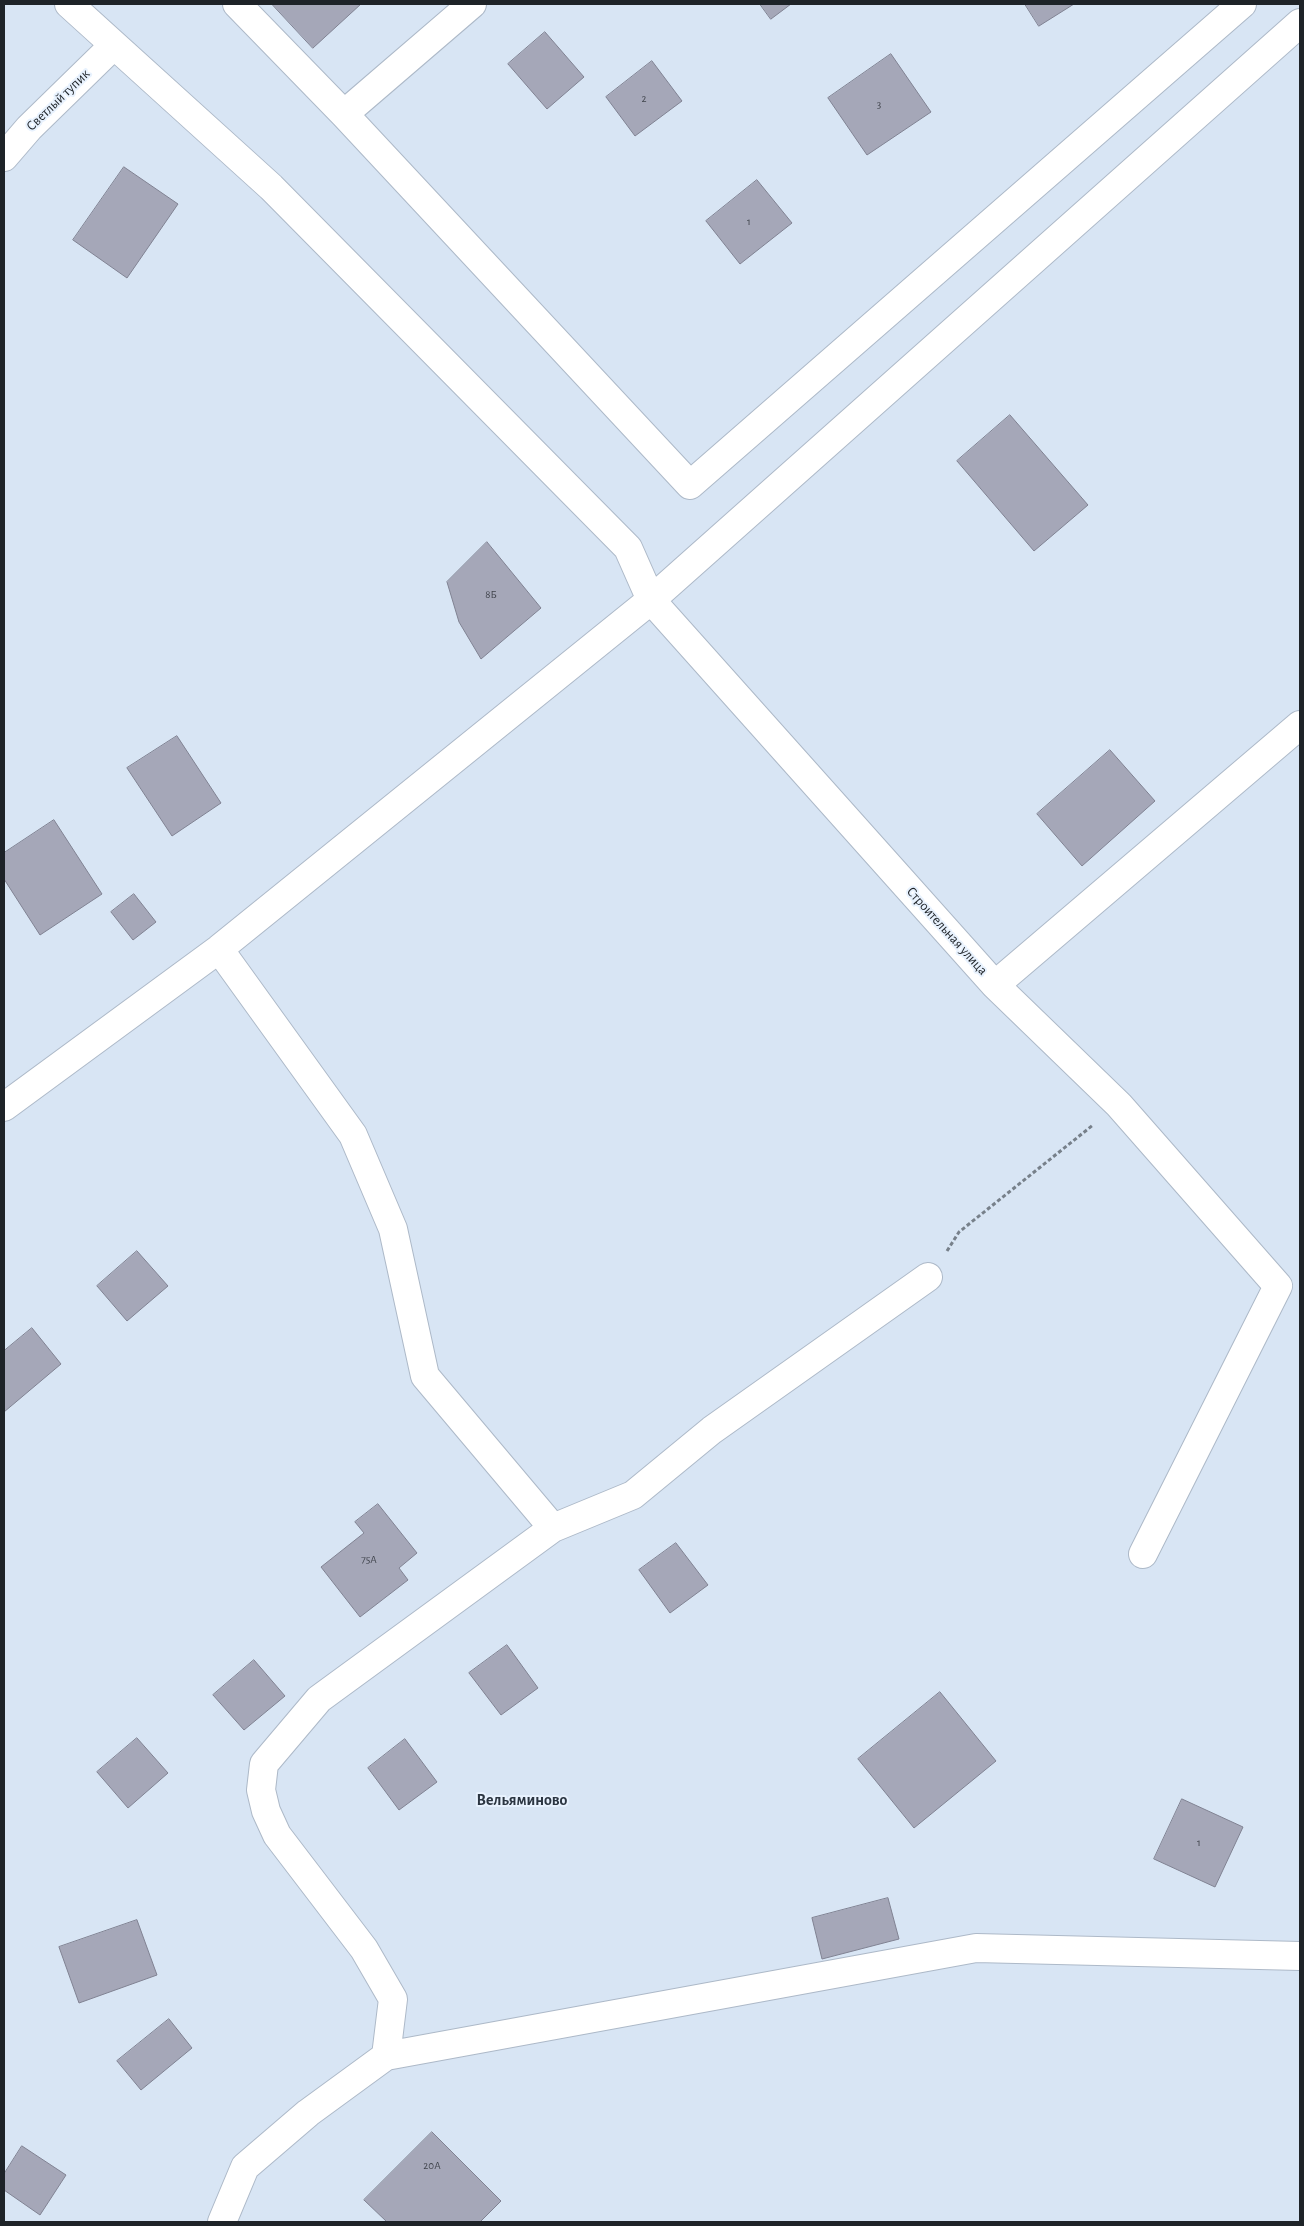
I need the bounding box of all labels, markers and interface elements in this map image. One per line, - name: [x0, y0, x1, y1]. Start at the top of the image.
- street label: Светлый тупик: [23, 66, 93, 134]
- house number: 2: [641, 92, 647, 106]
- house number: 3: [877, 98, 881, 112]
- house number: 1: [747, 215, 751, 229]
- house number: 8Б: [485, 588, 497, 602]
- street label: Строительная улица: [903, 883, 991, 979]
- house number: 75А: [361, 1553, 377, 1567]
- district label: Вельяминово: [477, 1790, 567, 1810]
- house number: 1: [1197, 1836, 1201, 1850]
- house number: 20А: [423, 2159, 441, 2173]

